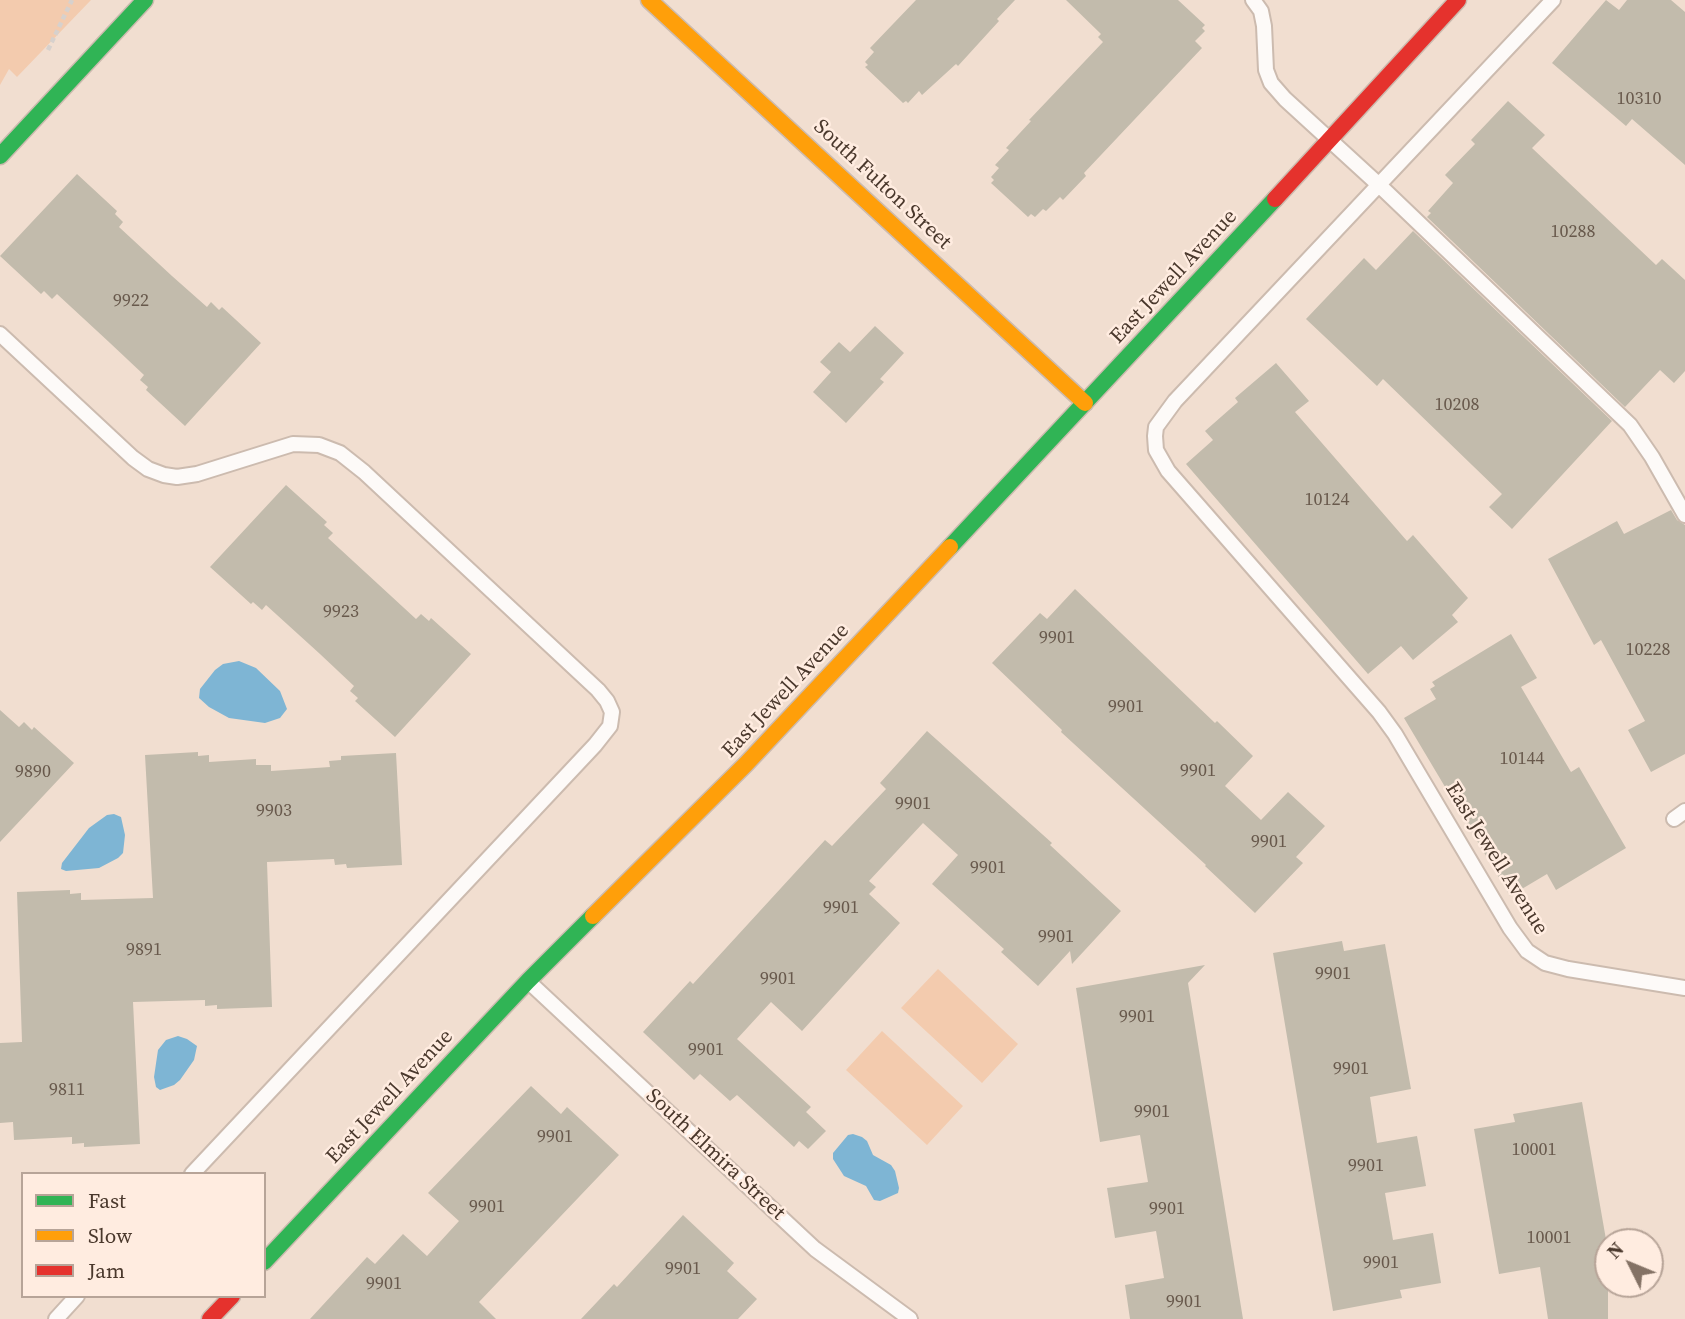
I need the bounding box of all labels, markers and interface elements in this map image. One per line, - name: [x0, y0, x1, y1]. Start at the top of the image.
- house number: 10310: [1617, 88, 1661, 110]
- street label: South Fulton Street: [808, 115, 956, 255]
- street label: East Jewell Avenue: [1105, 205, 1243, 349]
- house number: 10288: [1551, 221, 1595, 243]
- house number: 9922: [113, 290, 149, 312]
- house number: 10208: [1435, 394, 1479, 416]
- house number: 10124: [1305, 489, 1349, 511]
- house number: 9923: [323, 601, 359, 623]
- street label: East Jewell Avenue: [717, 619, 855, 763]
- house number: 9901: [1039, 627, 1075, 649]
- house number: 10228: [1626, 639, 1670, 661]
- house number: 9901: [1108, 696, 1144, 718]
- house number: 10144: [1500, 748, 1544, 770]
- house number: 9901: [1180, 760, 1216, 782]
- house number: 9890: [15, 761, 51, 783]
- street label: East Jewell Avenue: [1439, 778, 1553, 940]
- house number: 9901: [895, 793, 931, 815]
- house number: 9903: [256, 800, 292, 822]
- house number: 9901: [1251, 831, 1287, 853]
- house number: 9901: [970, 857, 1006, 879]
- house number: 9901: [823, 897, 859, 919]
- house number: 9901: [1038, 926, 1074, 948]
- house number: 9891: [126, 939, 162, 961]
- house number: 9901: [1315, 963, 1351, 985]
- house number: 9901: [760, 968, 796, 990]
- house number: 9901: [1119, 1006, 1155, 1028]
- street label: East Jewell Avenue: [321, 1025, 459, 1169]
- house number: 9901: [688, 1039, 724, 1061]
- house number: 9901: [1333, 1058, 1369, 1080]
- house number: 9811: [49, 1079, 85, 1101]
- street label: South Elmira Street: [640, 1084, 790, 1226]
- house number: 9901: [1134, 1101, 1170, 1123]
- house number: 9901: [537, 1126, 573, 1148]
- house number: 10001: [1512, 1139, 1556, 1161]
- house number: 9901: [1348, 1155, 1384, 1177]
- legend: [21, 1172, 266, 1298]
- text: Fast: [88, 1186, 126, 1215]
- house number: 9901: [469, 1196, 505, 1218]
- house number: 9901: [1149, 1198, 1185, 1220]
- text: Slow: [88, 1221, 132, 1250]
- house number: 10001: [1527, 1227, 1571, 1249]
- north arrow: [1594, 1228, 1664, 1298]
- text: N: [1601, 1236, 1629, 1264]
- house number: 9901: [1363, 1252, 1399, 1274]
- text: Jam: [88, 1256, 125, 1285]
- house number: 9901: [665, 1258, 701, 1280]
- house number: 9901: [366, 1273, 402, 1295]
- house number: 9901: [1166, 1291, 1202, 1313]

